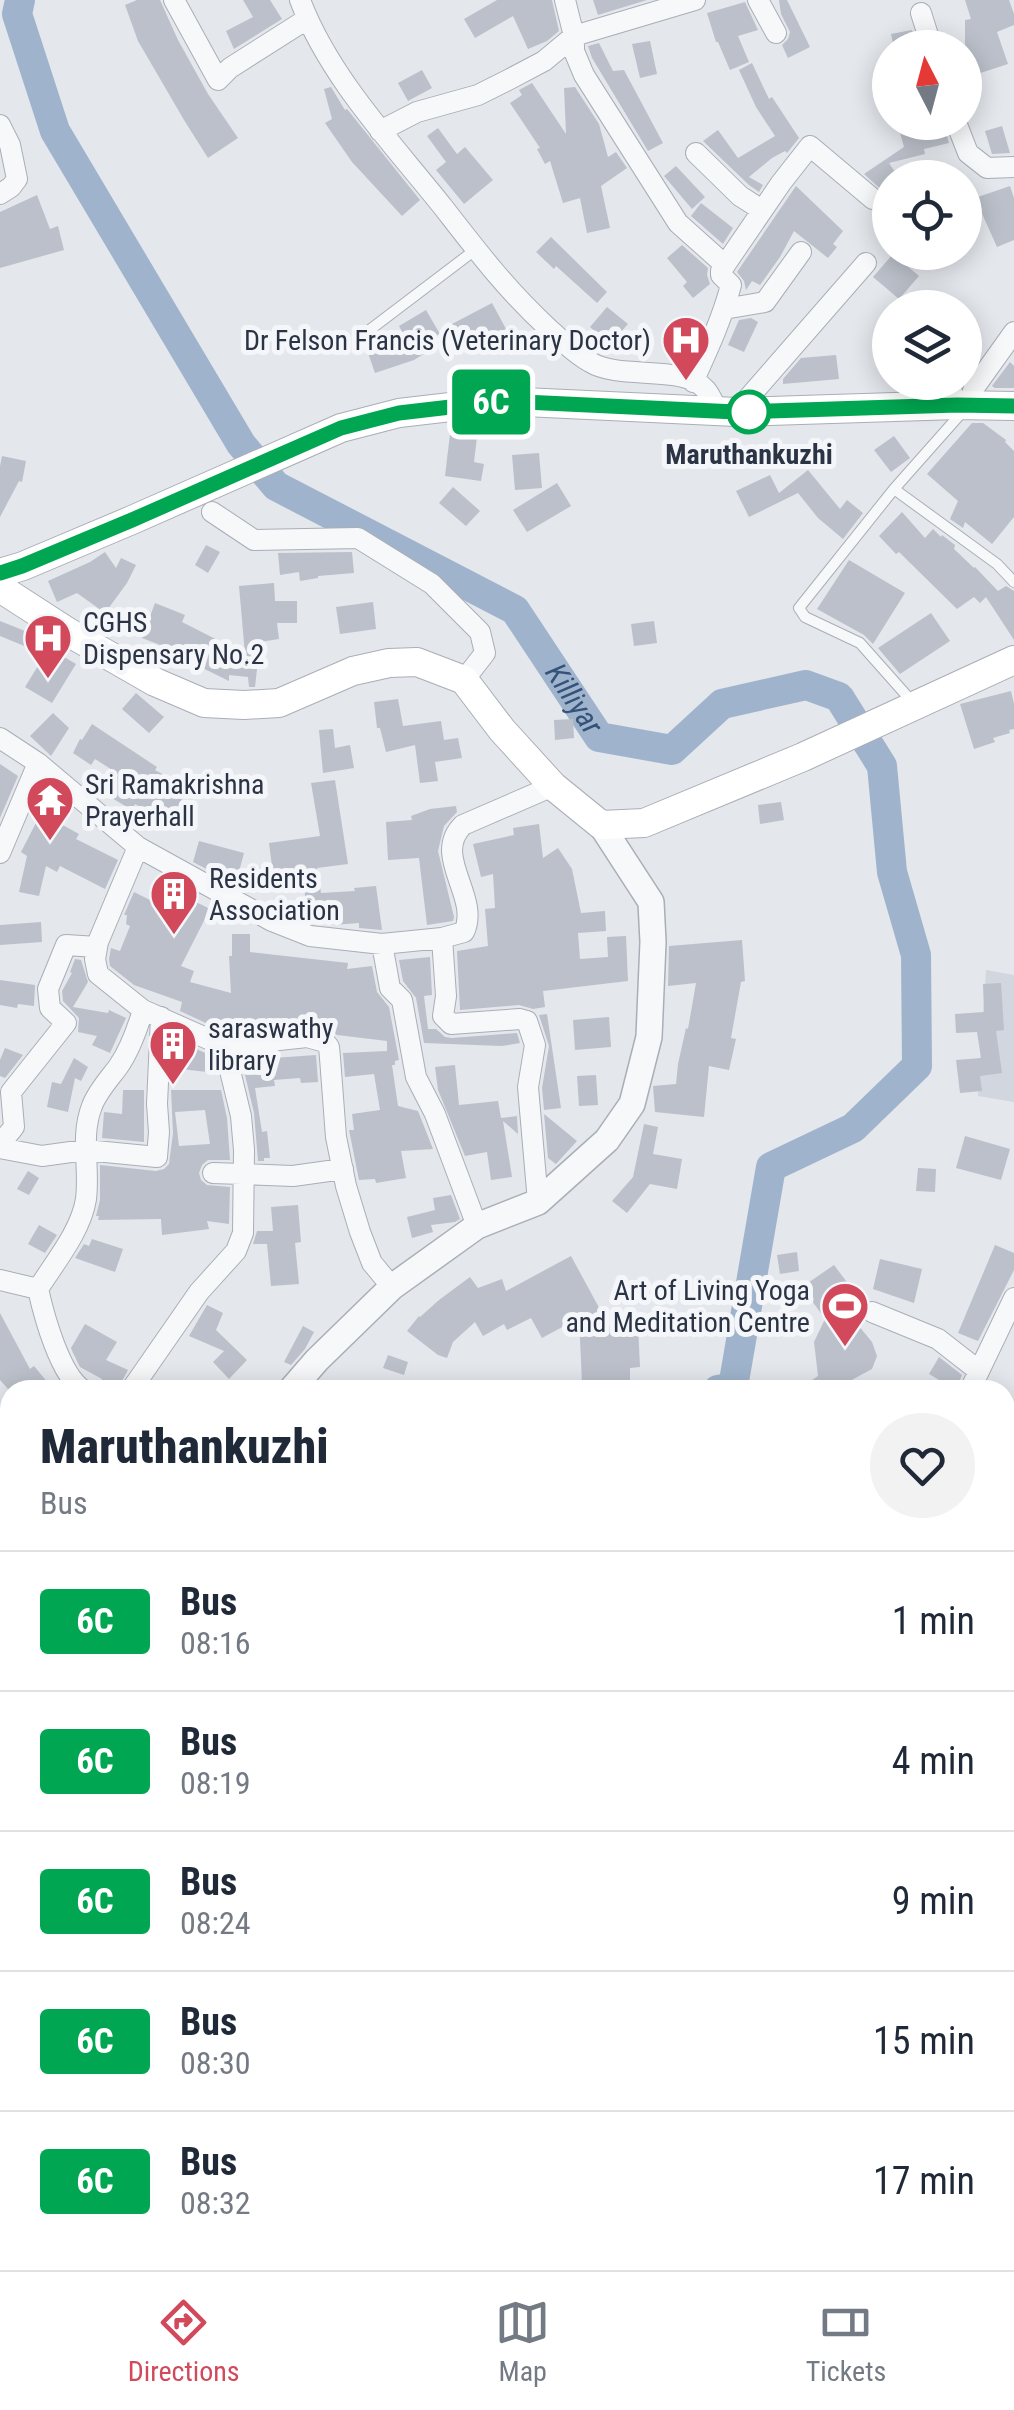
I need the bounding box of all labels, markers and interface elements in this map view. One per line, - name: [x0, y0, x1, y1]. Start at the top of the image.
- north arrow: [872, 30, 982, 140]
- map controls: [872, 30, 982, 400]
- button: locate: [872, 160, 982, 270]
- button: layers: [872, 290, 982, 400]
- hospital icon: Dr Felson Francis (Veterinary Doctor): [660, 314, 712, 382]
- place label: Dr Felson Francis (Veterinary Doctor): [244, 324, 651, 357]
- line badge: 6C: [446, 370, 536, 434]
- text: 6C: [472, 382, 510, 423]
- marker: Maruthankuzhi: [728, 391, 770, 433]
- place label: Maruthankuzhi: [665, 438, 833, 471]
- place label: CGHS Dispensary No.2: [83, 606, 264, 671]
- hospital icon: CGHS Dispensary No.2: [22, 612, 74, 680]
- water label: Killiyar: [538, 657, 611, 742]
- place label: Sri Ramakrishna Prayerhall: [85, 768, 265, 833]
- temple icon: Sri Ramakrishna Prayerhall: [24, 774, 76, 842]
- place label: Residents Association: [209, 862, 340, 927]
- building icon: Residents Association: [148, 868, 200, 936]
- place label: saraswathy library: [208, 1012, 334, 1077]
- building icon: saraswathy library: [147, 1018, 199, 1086]
- place label: Art of Living Yoga and Meditation Centre: [565, 1274, 810, 1339]
- sports icon: Art of Living Yoga and Meditation Centre: [819, 1280, 871, 1348]
- button: heart: [870, 1413, 975, 1518]
- text: Maruthankuzhi: [40, 1418, 329, 1475]
- text: Bus: [40, 1484, 88, 1522]
- text: Bus: [180, 1580, 237, 1624]
- text: 1 min: [892, 1599, 975, 1643]
- text: 6C: [76, 1601, 114, 1642]
- text: 08:16: [180, 1624, 251, 1662]
- text: Bus: [180, 1720, 237, 1764]
- text: 4 min: [892, 1739, 975, 1783]
- text: 6C: [76, 1741, 114, 1782]
- text: 08:19: [180, 1764, 251, 1802]
- text: Bus: [180, 1860, 237, 1904]
- text: 9 min: [892, 1879, 975, 1923]
- text: 6C: [76, 1881, 114, 1922]
- text: 08:24: [180, 1904, 251, 1942]
- text: Bus: [180, 2000, 237, 2044]
- text: 15 min: [873, 2019, 975, 2063]
- text: 6C: [76, 2021, 114, 2062]
- text: 08:30: [180, 2044, 251, 2082]
- text: Bus: [180, 2140, 237, 2184]
- text: 17 min: [873, 2159, 975, 2203]
- text: 6C: [76, 2161, 114, 2202]
- text: 08:32: [180, 2184, 251, 2222]
- tab: Directions: [128, 2295, 240, 2388]
- tab: Map: [495, 2295, 550, 2388]
- tab: Tickets: [806, 2295, 886, 2388]

